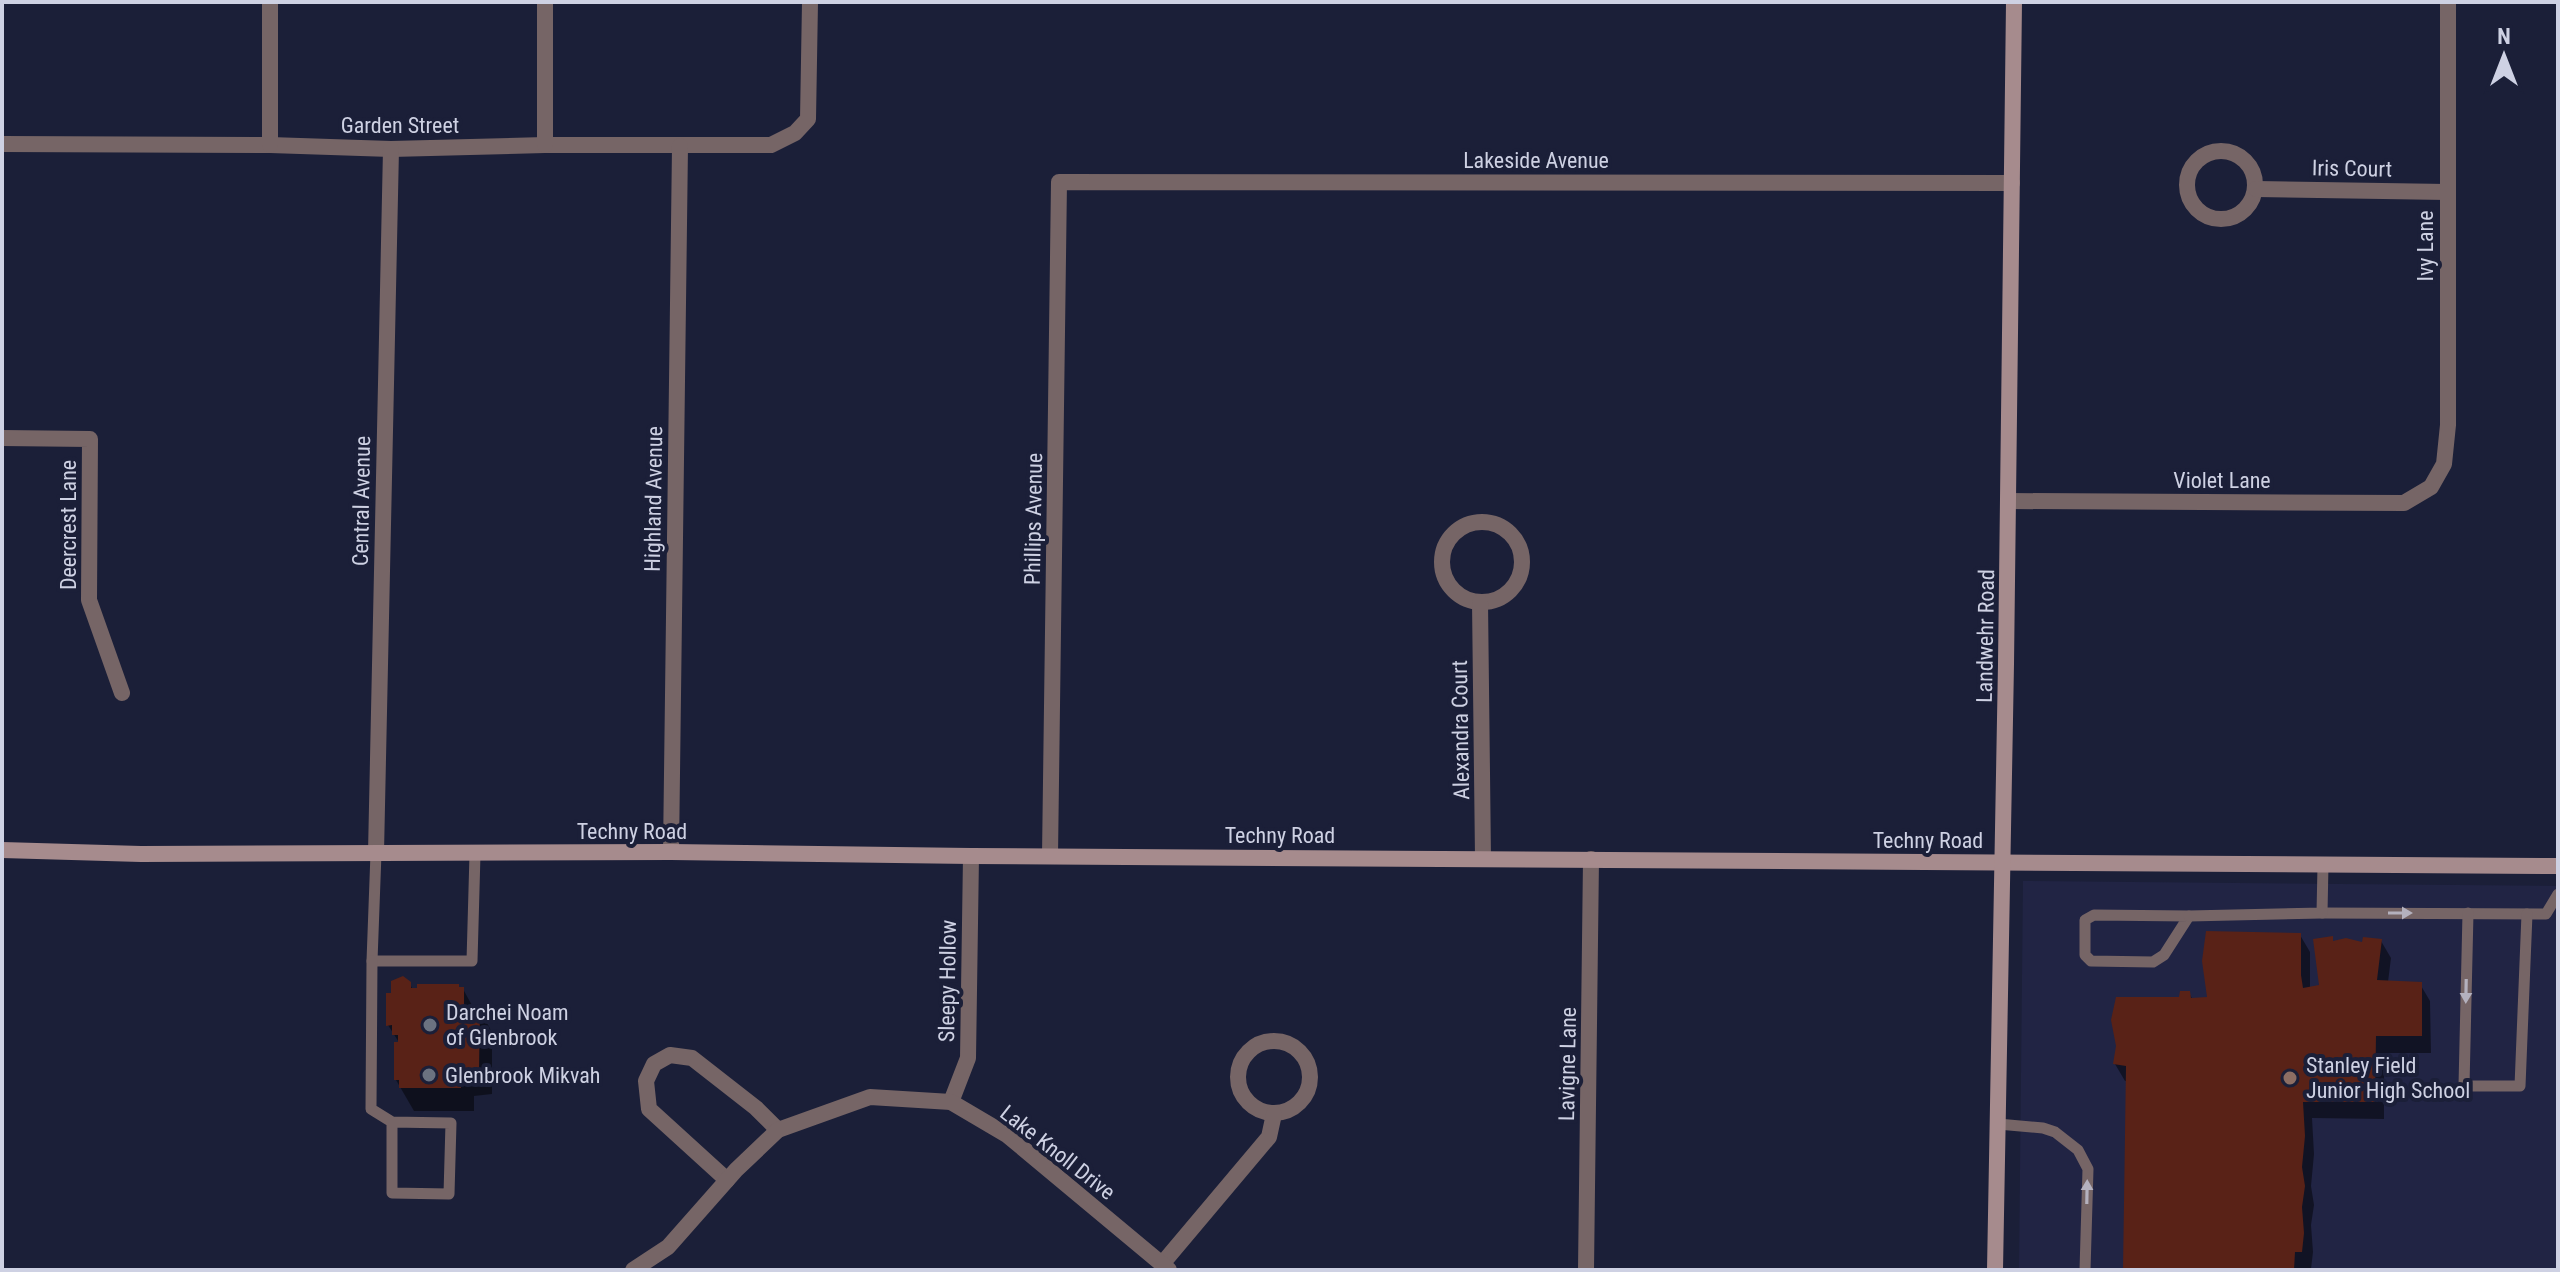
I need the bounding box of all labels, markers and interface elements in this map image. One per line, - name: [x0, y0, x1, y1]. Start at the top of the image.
- north arrow: [2464, 16, 2544, 96]
- text: N: [2497, 24, 2511, 49]
- street label: Garden Street: [341, 113, 459, 138]
- street label: Lakeside Avenue: [1463, 148, 1609, 173]
- street label: Iris Court: [2312, 155, 2392, 182]
- street label: Ivy Lane: [2413, 210, 2438, 282]
- street label: Highland Avenue: [640, 426, 667, 572]
- street label: Central Avenue: [348, 436, 375, 566]
- street label: Phillips Avenue: [1020, 453, 1047, 585]
- street label: Deercrest Lane: [56, 460, 81, 590]
- street label: Violet Lane: [2173, 468, 2271, 493]
- street label: Landwehr Road: [1972, 569, 1999, 703]
- street label: Alexandra Court: [1447, 660, 1474, 800]
- street label: Techny Road: [577, 819, 687, 844]
- street label: Techny Road: [1225, 823, 1335, 848]
- street label: Techny Road: [1873, 828, 1983, 853]
- one-way arrow: [2388, 907, 2413, 919]
- street label: Sleepy Hollow: [934, 920, 961, 1042]
- one-way arrow: [2460, 979, 2473, 1004]
- place label: Darchei Noam of Glenbrook: [446, 1000, 569, 1050]
- street label: Lavigne Lane: [1554, 1007, 1581, 1121]
- marker: Darchei Noam of Glenbrook: [421, 1016, 439, 1034]
- place label: Stanley Field Junior High School: [2306, 1053, 2470, 1103]
- place label: Glenbrook Mikvah: [445, 1063, 600, 1088]
- marker: Glenbrook Mikvah: [420, 1066, 438, 1084]
- marker: Stanley Field Junior High School: [2281, 1069, 2299, 1087]
- street label: Lake Knoll Drive: [995, 1100, 1120, 1205]
- one-way arrow: [2081, 1179, 2093, 1204]

